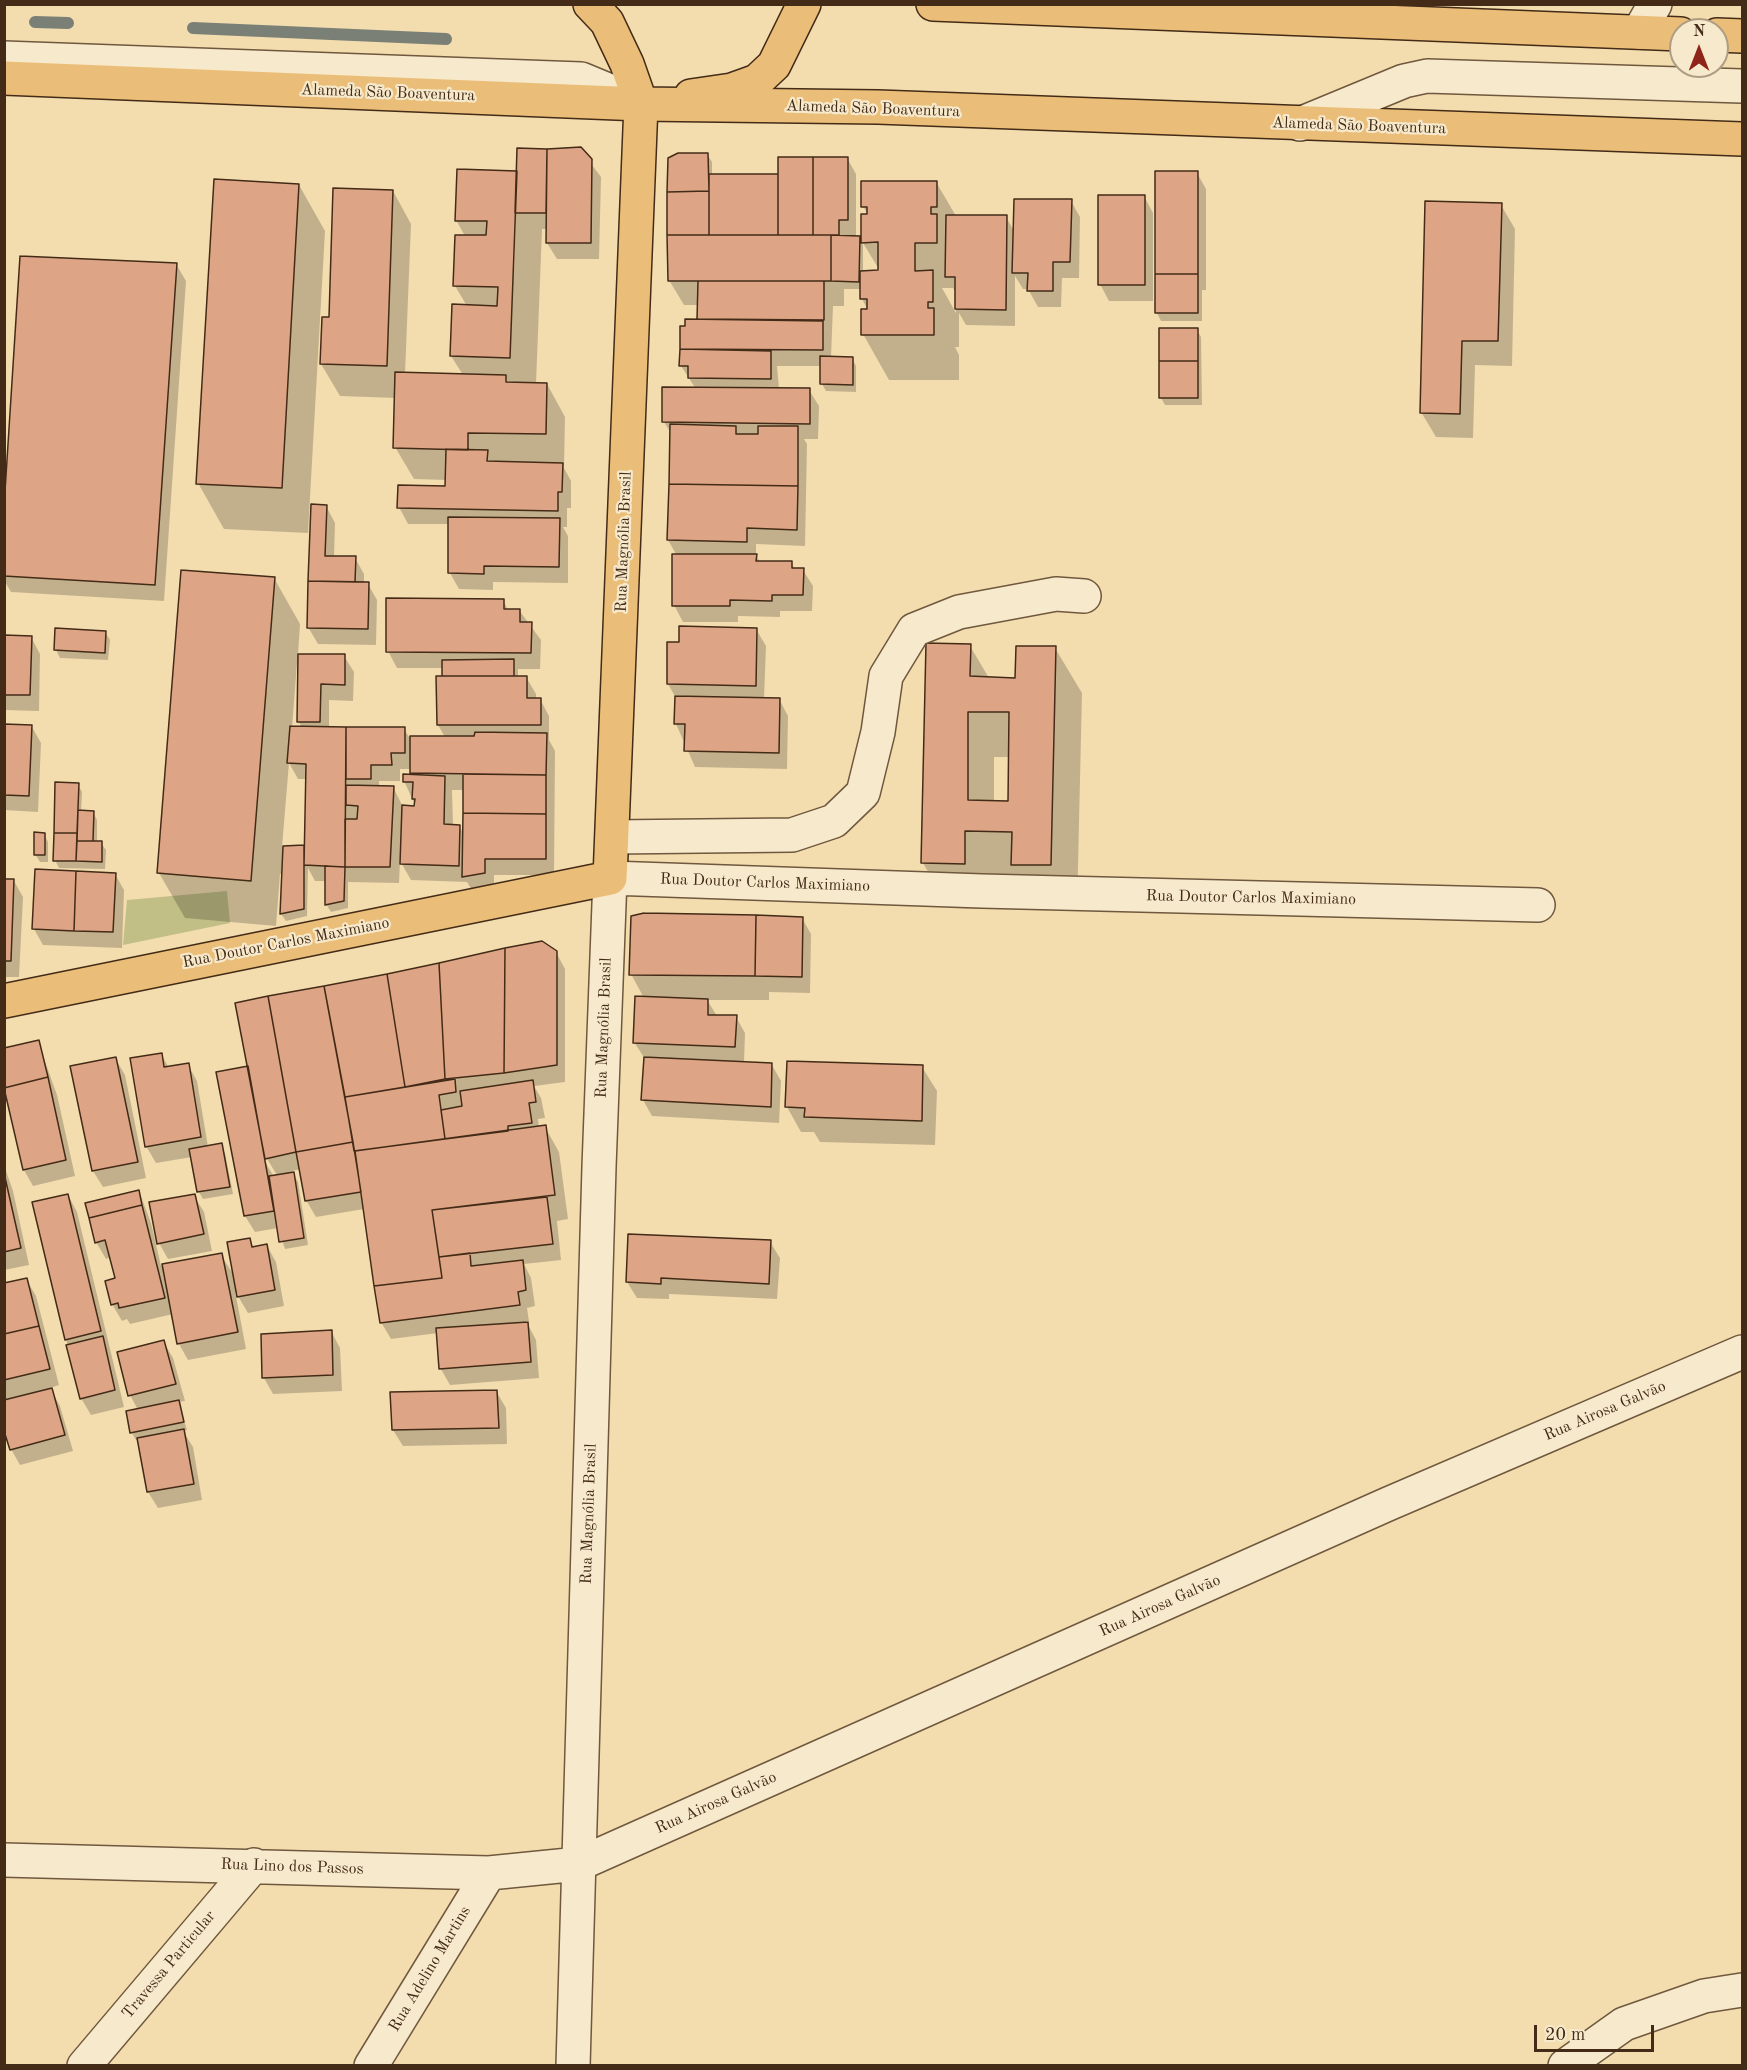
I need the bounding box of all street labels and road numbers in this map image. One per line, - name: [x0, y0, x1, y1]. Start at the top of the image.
- street label: Alameda São Boaventura: [301, 80, 475, 106]
- street label: Alameda São Boaventura: [786, 96, 960, 122]
- street label: Alameda São Boaventura: [1272, 113, 1446, 139]
- street label: Rua Magnólia Brasil: [612, 471, 636, 613]
- street label: Rua Doutor Carlos Maximiano: [660, 870, 870, 896]
- street label: Rua Doutor Carlos Maximiano: [1146, 887, 1356, 909]
- street label: Rua Doutor Carlos Maximiano: [181, 914, 391, 972]
- street label: Rua Magnólia Brasil: [592, 957, 616, 1099]
- street label: Rua Airosa Galvão: [1541, 1377, 1669, 1445]
- street label: Rua Magnólia Brasil: [577, 1443, 601, 1585]
- street label: Rua Airosa Galvão: [1096, 1571, 1224, 1641]
- street label: Rua Airosa Galvão: [652, 1768, 780, 1838]
- street label: Rua Lino dos Passos: [220, 1855, 364, 1879]
- street label: Rua Adelino Martins: [385, 1903, 475, 2035]
- street label: Travessa Particular: [118, 1907, 220, 2023]

